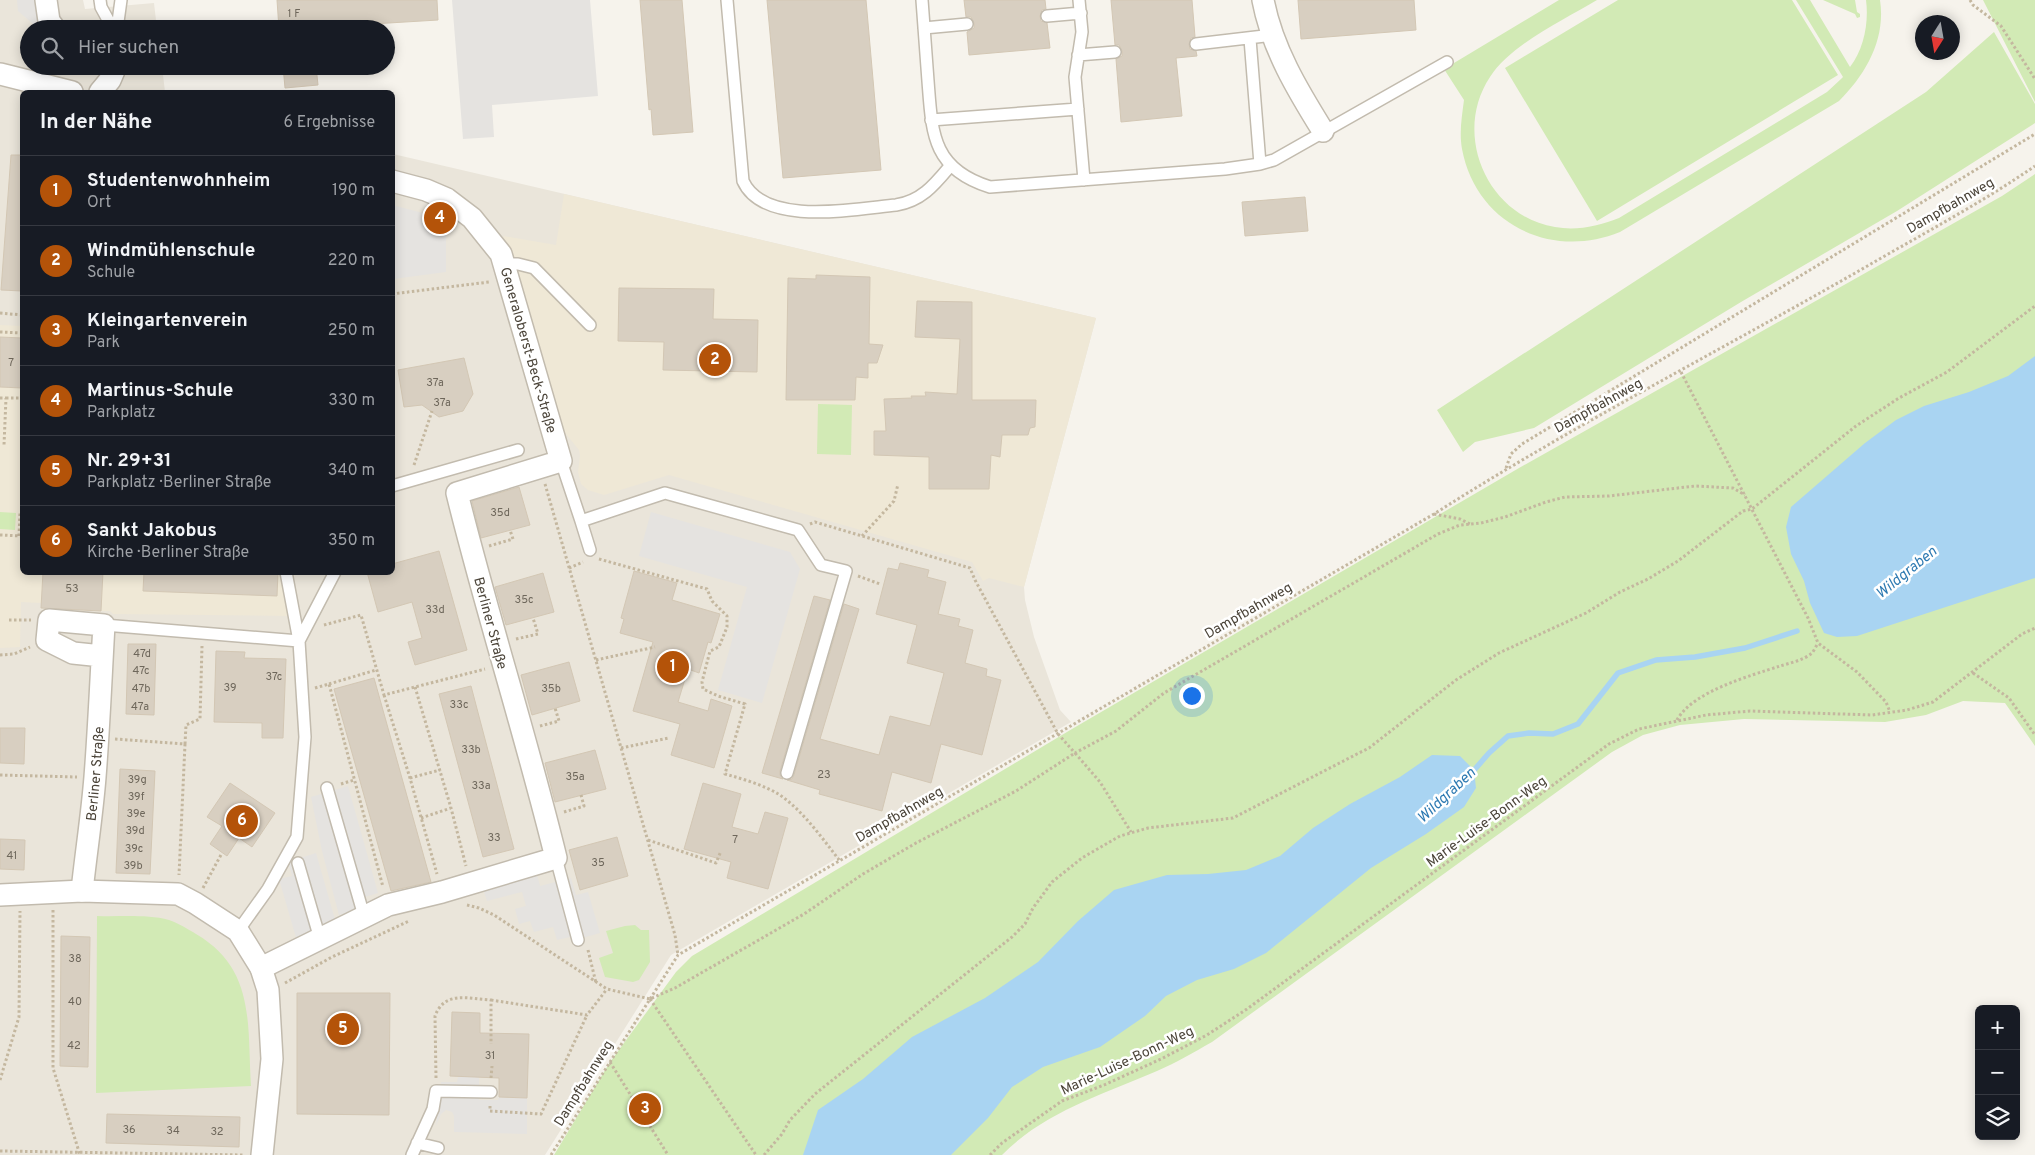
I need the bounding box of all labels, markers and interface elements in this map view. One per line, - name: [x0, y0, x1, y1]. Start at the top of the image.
- house number: 1 F: [288, 7, 300, 21]
- north arrow: [1915, 15, 1960, 60]
- search box: [20, 20, 395, 75]
- icon: search: [38, 34, 66, 62]
- text: Hier suchen: [78, 36, 179, 60]
- text: In der Nähe: [40, 109, 152, 136]
- text: 6 Ergebnisse: [283, 113, 375, 133]
- text: Studentenwohnheim: [87, 169, 270, 193]
- street label: Dampfbahnweg: [1904, 174, 1997, 238]
- text: 1: [53, 181, 59, 201]
- text: 190 m: [332, 181, 375, 201]
- text: Ort: [87, 193, 111, 213]
- pin: 4: [424, 199, 456, 237]
- text: Windmühlenschule: [87, 239, 255, 263]
- text: 2: [51, 251, 61, 271]
- text: 220 m: [328, 251, 375, 271]
- text: Schule: [87, 263, 135, 283]
- street label: Generaloberst-Beck-Straße: [496, 265, 559, 435]
- text: Kleingartenverein: [87, 309, 248, 333]
- text: 3: [51, 321, 61, 341]
- text: 250 m: [328, 321, 375, 341]
- text: Park: [87, 333, 120, 353]
- pin: 2: [699, 341, 731, 379]
- house number: 7: [8, 356, 14, 370]
- street label: Dampfbahnweg: [1552, 375, 1646, 438]
- house number: 37a: [426, 376, 444, 390]
- text: Martinus-Schule: [87, 379, 233, 403]
- text: 4: [51, 391, 61, 411]
- text: 330 m: [328, 391, 375, 411]
- house number: 37a: [433, 396, 451, 410]
- text: Parkplatz: [87, 403, 156, 423]
- text: Nr. 29+31: [87, 449, 172, 473]
- text: 5: [51, 461, 61, 481]
- text: 340 m: [328, 461, 375, 481]
- text: Parkplatz · Berliner Straße: [87, 473, 271, 493]
- house number: 35d: [490, 506, 510, 520]
- text: Sankt Jakobus: [87, 519, 217, 543]
- text: 6: [51, 531, 61, 551]
- text: 350 m: [328, 531, 375, 551]
- text: Kirche · Berliner Straße: [87, 543, 249, 563]
- water label: Wildgraben: [1873, 543, 1941, 604]
- street label: Berliner Straße: [469, 575, 510, 671]
- street label: Dampfbahnweg: [1202, 579, 1295, 643]
- house number: 53: [65, 582, 79, 596]
- house number: 35c: [515, 593, 533, 607]
- house number: 33d: [425, 603, 445, 617]
- house number: 47d: [133, 647, 151, 661]
- pin: 1: [657, 648, 689, 686]
- house number: 47c: [133, 664, 149, 678]
- house number: 37c: [266, 670, 282, 684]
- house number: 39: [224, 681, 236, 695]
- house number: 47b: [132, 682, 150, 696]
- house number: 35b: [541, 682, 561, 696]
- your location: [1179, 683, 1205, 709]
- house number: 33c: [450, 698, 468, 712]
- house number: 47a: [131, 700, 149, 714]
- street label: Berliner Straße: [84, 726, 108, 822]
- house number: 33b: [461, 743, 481, 757]
- water label: Wildgraben: [1414, 764, 1480, 828]
- house number: 23: [817, 768, 831, 782]
- house number: 35a: [565, 770, 585, 784]
- house number: 39g: [127, 773, 147, 787]
- street label: Marie-Luise-Bonn-Weg: [1423, 773, 1550, 872]
- house number: 33a: [471, 779, 491, 793]
- street label: Dampfbahnweg: [853, 783, 946, 847]
- house number: 39f: [128, 790, 145, 804]
- pin: 6: [226, 802, 258, 840]
- house number: 39e: [127, 807, 146, 821]
- house number: 39d: [125, 824, 145, 838]
- house number: 33: [487, 831, 501, 845]
- house number: 7: [732, 833, 738, 847]
- house number: 39c: [125, 842, 143, 856]
- house number: 41: [7, 849, 17, 863]
- house number: 35: [591, 856, 605, 870]
- house number: 39b: [123, 859, 143, 873]
- house number: 38: [68, 952, 82, 966]
- house number: 40: [68, 995, 82, 1009]
- map controls: [1975, 1005, 2020, 1140]
- button: +: [1975, 1005, 2020, 1050]
- pin: 5: [327, 1010, 359, 1048]
- street label: Marie-Luise-Bonn-Weg: [1058, 1023, 1197, 1100]
- street label: Dampfbahnweg: [551, 1038, 617, 1130]
- house number: 42: [67, 1039, 81, 1053]
- house number: 31: [485, 1049, 495, 1063]
- button: −: [1975, 1050, 2020, 1095]
- pin: 3: [629, 1090, 661, 1128]
- button: layers: [1975, 1095, 2020, 1140]
- house number: 36: [122, 1123, 136, 1137]
- house number: 34: [166, 1124, 180, 1138]
- house number: 32: [210, 1125, 224, 1139]

